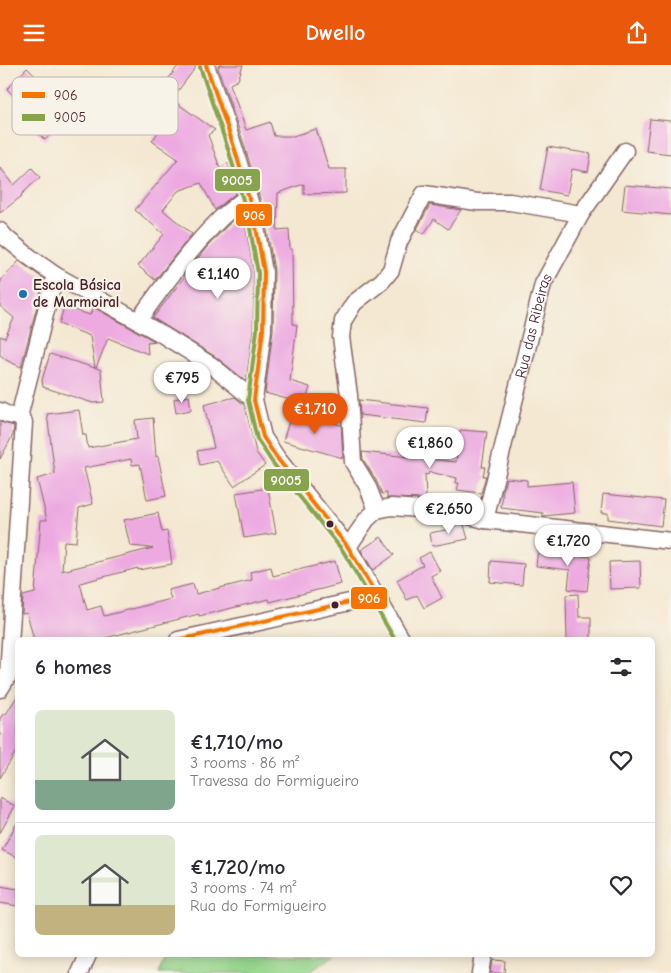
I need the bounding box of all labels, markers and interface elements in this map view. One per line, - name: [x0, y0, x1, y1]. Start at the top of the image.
- icon: menu: [20, 19, 48, 47]
- icon: share: [623, 19, 651, 47]
- text: Dwello: [306, 20, 365, 46]
- legend: [12, 77, 178, 135]
- text: 906: [54, 87, 78, 104]
- text: 9005: [54, 109, 86, 126]
- line badge: 9005: [214, 168, 261, 192]
- text: 9005: [222, 172, 252, 189]
- line badge: 906: [235, 203, 273, 227]
- text: 906: [243, 207, 265, 224]
- pin: €1,140: [177, 257, 259, 300]
- text: €1,140: [196, 265, 240, 283]
- street label: Rua das Ribeiras: [511, 270, 556, 380]
- place label: Escola Básica de Marmoiral: [33, 276, 121, 311]
- marker: Escola Básica de Marmoiral: [17, 288, 29, 300]
- pin: €795: [152, 361, 212, 404]
- text: €795: [165, 369, 199, 387]
- pin: €1,710: [274, 393, 356, 435]
- text: €1,710: [293, 400, 337, 418]
- pin: €1,860: [389, 427, 471, 469]
- text: €1,860: [407, 434, 453, 452]
- line badge: 9005: [263, 468, 310, 492]
- text: 9005: [271, 472, 301, 489]
- pin: €2,650: [408, 493, 490, 535]
- text: €2,650: [425, 500, 473, 518]
- unlabelled marker: [325, 519, 335, 529]
- pin: €1,720: [527, 525, 609, 567]
- text: €1,720: [546, 532, 590, 550]
- line badge: 906: [350, 586, 388, 610]
- text: 906: [358, 590, 380, 607]
- unlabelled marker: [330, 600, 340, 610]
- icon: filters: [607, 653, 635, 681]
- text: 6 homes: [35, 655, 111, 679]
- icon: home: [75, 730, 135, 790]
- text: €1,710/mo: [190, 730, 283, 754]
- icon: heart: [607, 746, 635, 774]
- text: 3 rooms · 86 m²: [190, 754, 299, 772]
- text: Travessa do Formigueiro: [190, 772, 359, 790]
- icon: home: [75, 855, 135, 915]
- text: €1,720/mo: [190, 855, 285, 879]
- icon: heart: [607, 871, 635, 899]
- text: 3 rooms · 74 m²: [190, 879, 296, 897]
- text: Rua do Formigueiro: [190, 897, 326, 915]

